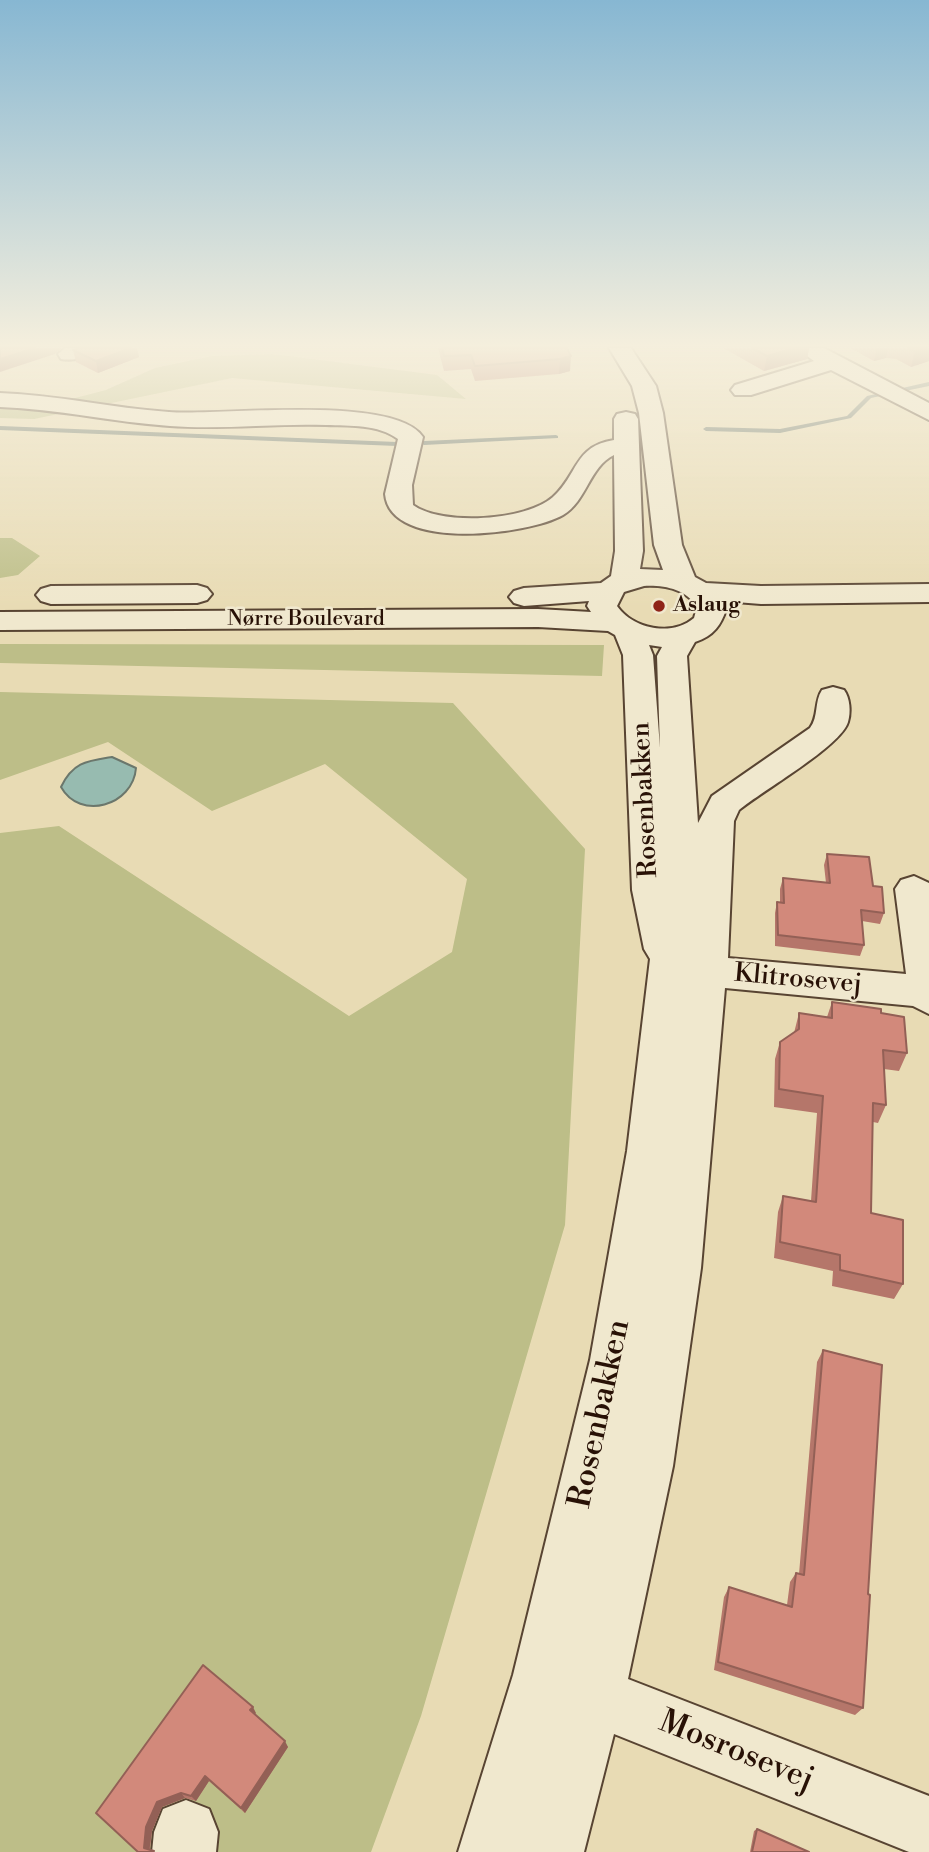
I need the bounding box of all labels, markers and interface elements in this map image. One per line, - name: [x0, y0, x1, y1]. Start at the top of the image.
- place label: Aslaug: [673, 593, 740, 619]
- marker: Aslaug: [651, 598, 667, 614]
- street label: Nørre Boulevard: [227, 607, 385, 633]
- street label: Rosenbakken: [626, 721, 666, 879]
- street label: Klitrosevej: [733, 959, 863, 1001]
- street label: Rosenbakken: [562, 1316, 640, 1512]
- street label: Mosrosevej: [653, 1703, 819, 1801]

